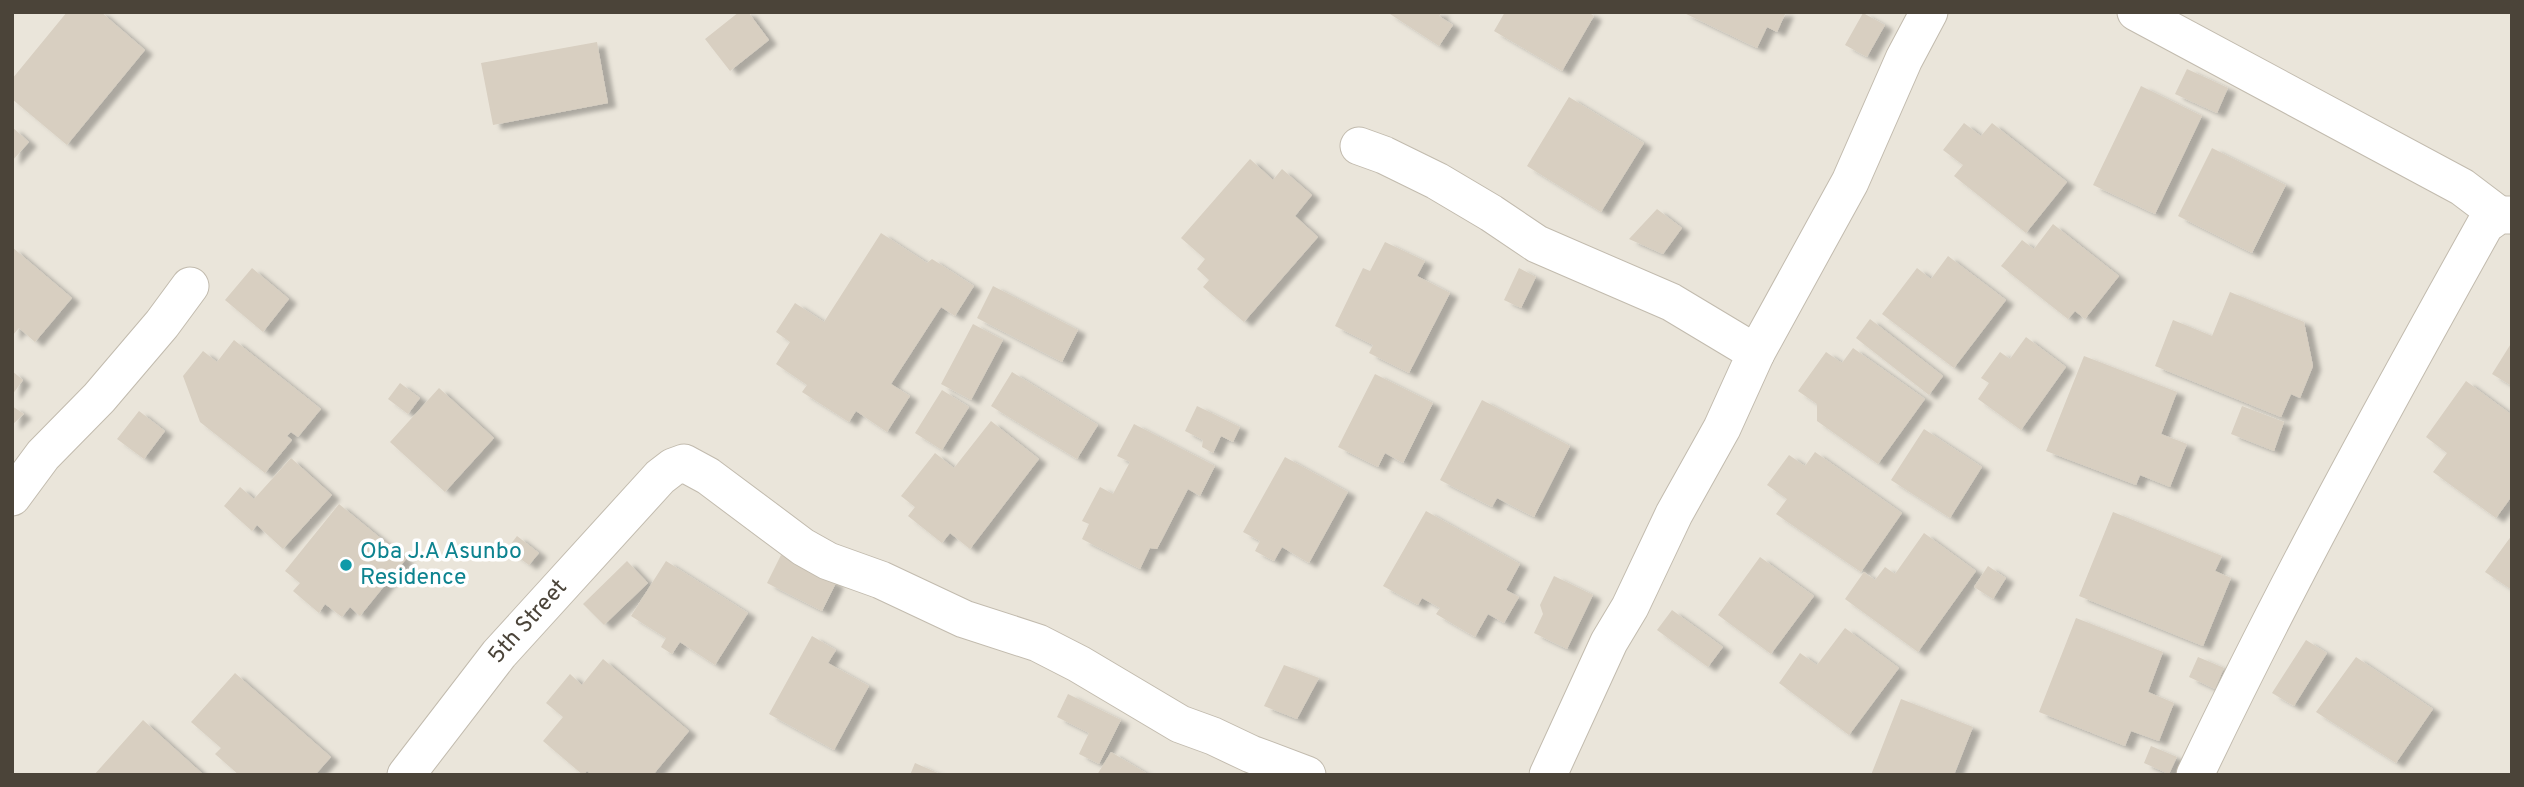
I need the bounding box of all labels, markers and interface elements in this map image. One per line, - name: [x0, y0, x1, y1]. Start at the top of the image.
- place label: Oba J.A Asunbo Residence: [360, 538, 522, 593]
- marker: Oba J.A Asunbo Residence: [338, 557, 354, 573]
- street label: 5th Street: [482, 574, 574, 670]

